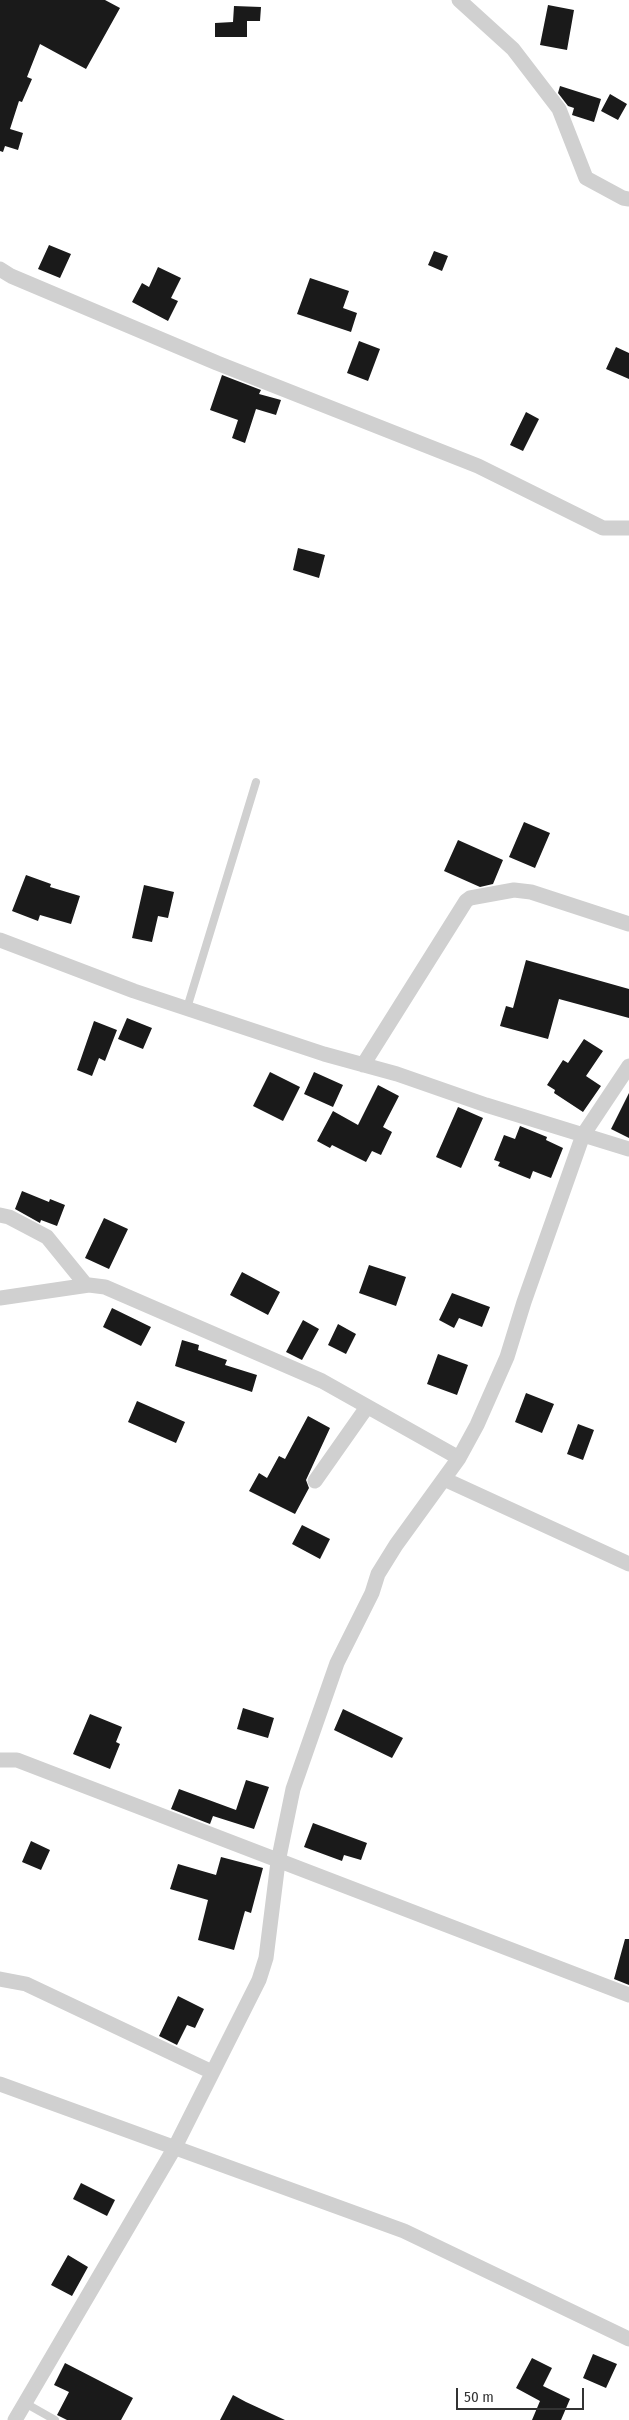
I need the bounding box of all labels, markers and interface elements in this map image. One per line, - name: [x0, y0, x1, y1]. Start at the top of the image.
- scale bar: [459, 2378, 586, 2410]
- text: 50 m: [464, 2388, 494, 2406]

